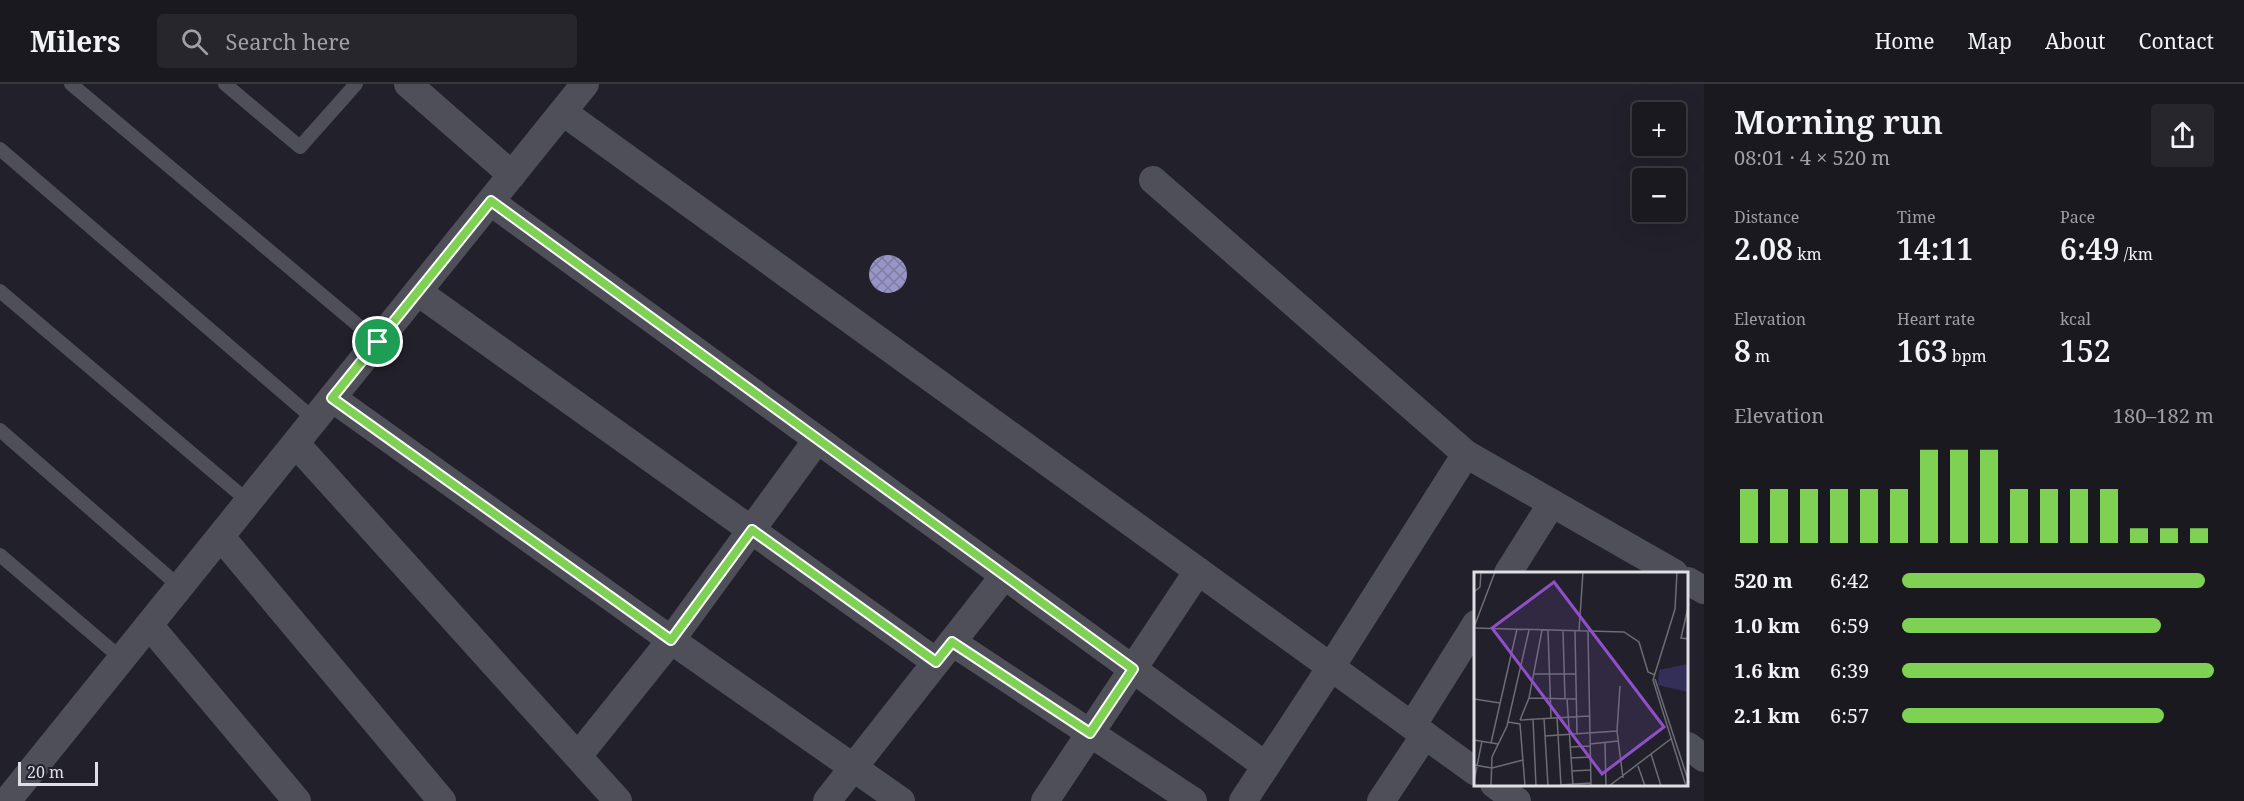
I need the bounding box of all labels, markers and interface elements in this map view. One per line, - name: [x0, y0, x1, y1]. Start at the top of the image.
- search box: [157, 14, 577, 68]
- text: Milers: [30, 22, 121, 60]
- icon: search: [178, 25, 211, 58]
- text: Search here: [226, 26, 350, 56]
- text: Home: [1875, 27, 1935, 55]
- text: Map: [1968, 27, 2012, 55]
- text: About: [2045, 27, 2106, 55]
- text: Contact: [2139, 27, 2214, 55]
- text: Morning run: [1734, 99, 1943, 144]
- map controls: [1632, 102, 1686, 222]
- button: +: [1632, 102, 1686, 156]
- button: share: [2151, 104, 2214, 167]
- text: 08:01 · 4 × 520 m: [1734, 144, 1890, 171]
- button: −: [1632, 168, 1686, 222]
- text: Distance: [1734, 206, 1799, 228]
- text: Time: [1897, 206, 1936, 228]
- text: Pace: [2060, 206, 2095, 228]
- text: 2.08: [1734, 228, 1793, 269]
- text: 14:11: [1897, 228, 1973, 269]
- text: 6:49: [2060, 228, 2120, 269]
- text: km: [1793, 243, 1822, 265]
- text: /km: [2120, 243, 2153, 265]
- text: Elevation: [1734, 308, 1806, 330]
- text: Heart rate: [1897, 308, 1975, 330]
- text: kcal: [2060, 308, 2091, 330]
- pin: [352, 316, 403, 367]
- icon: arrive: [361, 325, 394, 358]
- text: 8: [1734, 330, 1751, 371]
- text: 163: [1897, 330, 1948, 371]
- text: 152: [2060, 330, 2111, 371]
- text: m: [1751, 345, 1770, 367]
- text: bpm: [1948, 345, 1987, 367]
- text: Elevation: [1734, 402, 1824, 429]
- text: 180–182 m: [2113, 402, 2214, 429]
- text: 520 m: [1734, 567, 1793, 594]
- text: 6:42: [1830, 567, 1869, 594]
- inset map: [1474, 572, 1689, 786]
- text: 1.0 km: [1734, 612, 1800, 639]
- text: 6:59: [1830, 612, 1869, 639]
- text: 1.6 km: [1734, 657, 1800, 684]
- text: 6:39: [1830, 657, 1869, 684]
- text: 2.1 km: [1734, 702, 1800, 729]
- text: 6:57: [1830, 702, 1869, 729]
- scale bar: [18, 759, 98, 786]
- text: 20 m: [27, 761, 64, 783]

